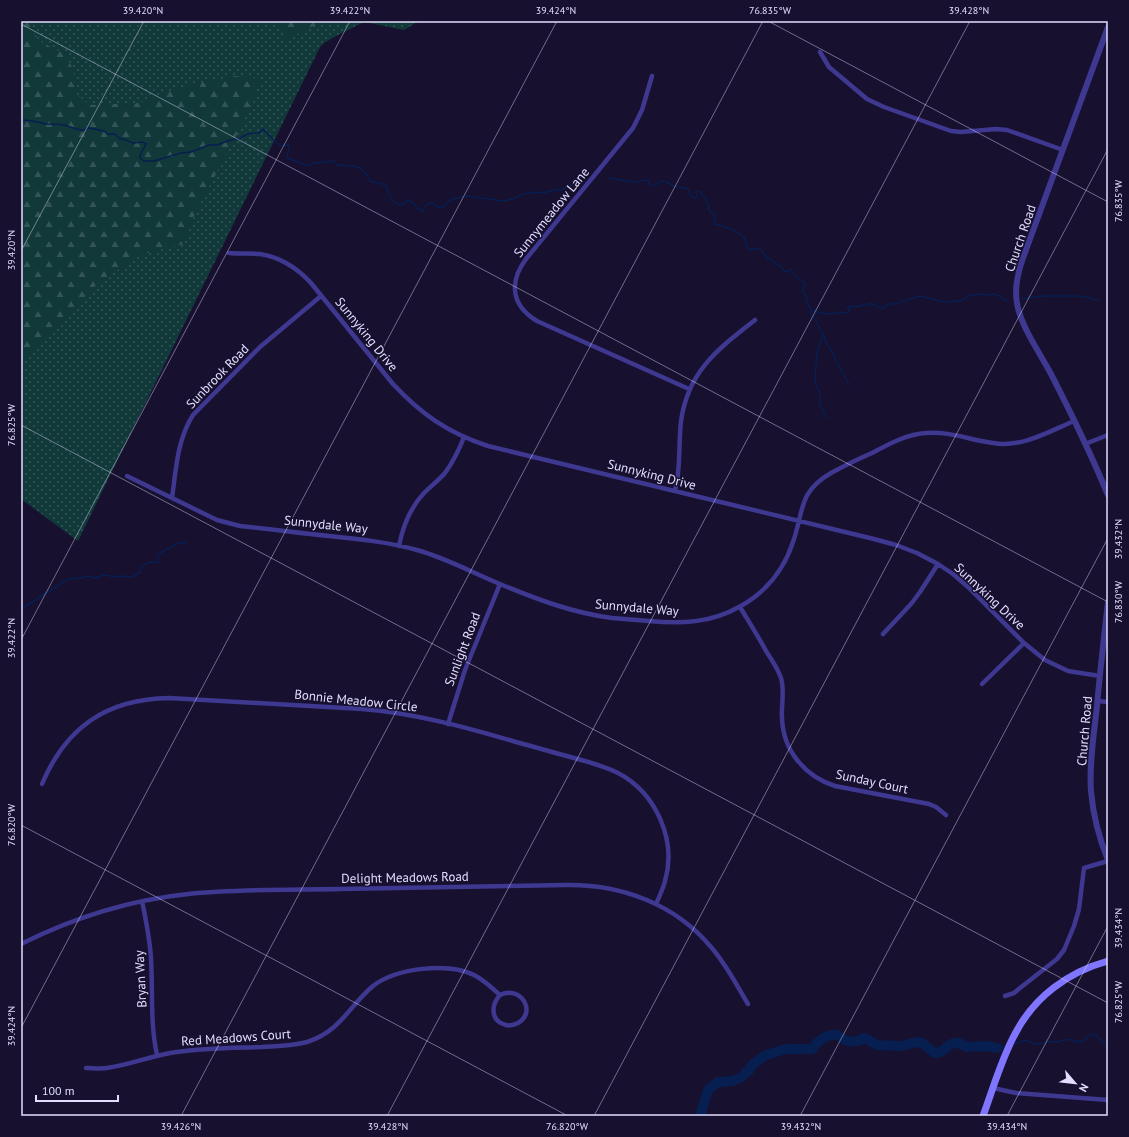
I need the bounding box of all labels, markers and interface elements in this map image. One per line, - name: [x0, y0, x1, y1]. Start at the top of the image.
- text: 39.420°N: [123, 4, 163, 17]
- text: 39.422°N: [330, 4, 370, 17]
- text: 39.424°N: [536, 4, 576, 17]
- text: 76.835°W: [749, 4, 792, 17]
- text: 39.428°N: [949, 4, 989, 17]
- street label: Sunnymeadow Lane: [510, 164, 593, 261]
- text: 76.835°W: [1112, 179, 1125, 222]
- street label: Church Road: [1001, 202, 1040, 274]
- text: 39.420°N: [5, 230, 18, 270]
- street label: Sunnyking Drive: [331, 294, 402, 375]
- street label: Sunbrook Road: [182, 341, 252, 412]
- text: 76.825°W: [5, 403, 18, 446]
- street label: Sunnyking Drive: [606, 455, 698, 494]
- street label: Sunnydale Way: [283, 512, 369, 537]
- text: 39.432°N: [1112, 519, 1125, 559]
- street label: Sunnyking Drive: [951, 559, 1029, 633]
- text: 76.830°W: [1112, 580, 1125, 623]
- street label: Sunnydale Way: [594, 595, 680, 620]
- street label: Sunlight Road: [441, 610, 484, 689]
- text: 39.422°N: [5, 618, 18, 658]
- street label: Bonnie Meadow Circle: [293, 686, 418, 715]
- street label: Church Road: [1073, 695, 1096, 767]
- street label: Sunday Court: [834, 766, 910, 798]
- text: 76.820°W: [5, 803, 18, 846]
- street label: Delight Meadows Road: [341, 868, 469, 887]
- text: 39.434°N: [1112, 908, 1125, 948]
- street label: Bryan Way: [131, 950, 150, 1008]
- text: 76.825°W: [1112, 980, 1125, 1023]
- text: 39.424°N: [5, 1006, 18, 1046]
- street label: Red Meadows Court: [181, 1025, 292, 1050]
- north arrow: [1055, 1063, 1095, 1103]
- scale bar: [36, 1077, 118, 1103]
- text: N: [1076, 1081, 1092, 1094]
- text: 100 m: [42, 1083, 75, 1098]
- text: 39.426°N: [161, 1120, 201, 1133]
- text: 39.428°N: [368, 1120, 408, 1133]
- text: 76.820°W: [546, 1120, 589, 1133]
- text: 39.432°N: [781, 1120, 821, 1133]
- text: 39.434°N: [987, 1120, 1027, 1133]

